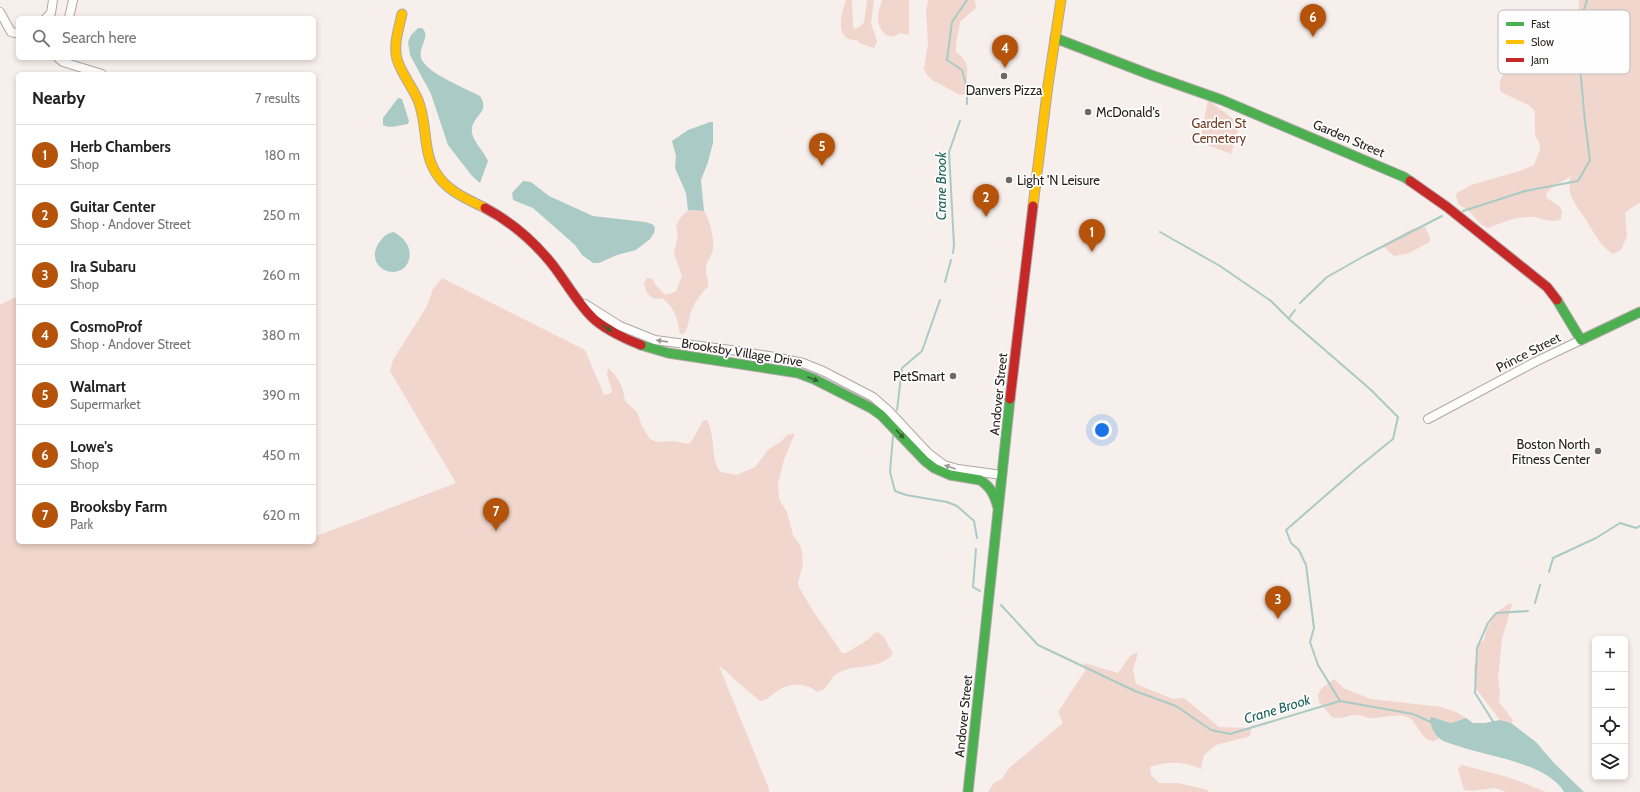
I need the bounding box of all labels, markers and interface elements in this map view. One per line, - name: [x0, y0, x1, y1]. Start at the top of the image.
- pin: 6: [1300, 4, 1326, 37]
- legend: [1498, 10, 1630, 74]
- search box: [16, 16, 316, 60]
- text: Fast: [1531, 17, 1550, 31]
- icon: search: [30, 27, 52, 49]
- text: Search here: [62, 29, 137, 47]
- pin: 4: [992, 35, 1018, 68]
- text: Slow: [1531, 35, 1554, 49]
- text: Jam: [1530, 53, 1549, 67]
- marker: Danvers Pizza: [999, 71, 1009, 81]
- place label: Danvers Pizza: [966, 82, 1043, 98]
- text: Nearby: [32, 88, 85, 108]
- text: 7 results: [255, 90, 300, 106]
- place label: McDonald's: [1096, 104, 1161, 120]
- marker: McDonald's: [1083, 107, 1093, 117]
- park label: Garden St Cemetery: [1192, 115, 1247, 146]
- street label: Garden Street: [1311, 116, 1388, 161]
- pin: 5: [809, 133, 835, 166]
- text: Herb Chambers: [70, 138, 171, 156]
- text: 1: [43, 147, 47, 163]
- text: 180 m: [264, 147, 300, 163]
- water label: Crane Brook: [932, 151, 950, 220]
- text: Shop: [70, 156, 99, 172]
- place label: Light 'N Leisure: [1017, 172, 1100, 188]
- marker: Light 'N Leisure: [1004, 175, 1014, 185]
- pin: 2: [973, 184, 999, 217]
- text: Guitar Center: [70, 198, 155, 216]
- text: 2: [42, 207, 48, 223]
- text: 250 m: [263, 207, 300, 223]
- text: Shop · Andover Street: [70, 216, 191, 232]
- pin: 1: [1079, 219, 1105, 252]
- text: Ira Subaru: [70, 258, 136, 276]
- text: 3: [41, 267, 49, 283]
- text: 260 m: [262, 267, 300, 283]
- text: Shop: [70, 276, 99, 292]
- text: CosmoProf: [70, 318, 142, 336]
- one-way arrow: [602, 324, 612, 332]
- text: 4: [41, 327, 49, 343]
- text: 380 m: [262, 327, 300, 343]
- street label: Prince Street: [1493, 329, 1563, 375]
- street label: Brooksby Village Drive: [680, 335, 804, 370]
- text: Shop · Andover Street: [70, 336, 191, 352]
- one-way arrow: [656, 338, 668, 344]
- street label: Andover Street: [986, 351, 1010, 436]
- place label: PetSmart: [893, 368, 946, 384]
- marker: PetSmart: [948, 371, 958, 381]
- one-way arrow: [807, 376, 818, 382]
- text: Walmart: [70, 378, 126, 396]
- text: 5: [42, 387, 48, 403]
- text: 390 m: [262, 387, 300, 403]
- text: Supermarket: [70, 396, 141, 412]
- your location: [1092, 420, 1112, 440]
- one-way arrow: [895, 429, 905, 439]
- place label: Boston North Fitness Center: [1512, 436, 1591, 467]
- text: Lowe's: [70, 438, 113, 456]
- marker: Boston North Fitness Center: [1593, 446, 1603, 456]
- text: 6: [41, 447, 49, 463]
- text: 450 m: [262, 447, 300, 463]
- text: Shop: [70, 456, 99, 472]
- one-way arrow: [944, 463, 956, 469]
- text: Brooksby Farm: [70, 498, 167, 516]
- pin: 7: [483, 498, 509, 531]
- text: 7: [42, 507, 48, 523]
- text: 620 m: [262, 507, 300, 523]
- text: Park: [70, 516, 93, 532]
- pin: 3: [1265, 586, 1291, 619]
- map controls: [1592, 636, 1628, 780]
- button: +: [1592, 636, 1628, 672]
- button: −: [1592, 672, 1628, 708]
- street label: Andover Street: [951, 673, 975, 758]
- water label: Crane Brook: [1242, 690, 1313, 728]
- button: locate: [1592, 708, 1628, 744]
- button: layers: [1592, 744, 1628, 780]

